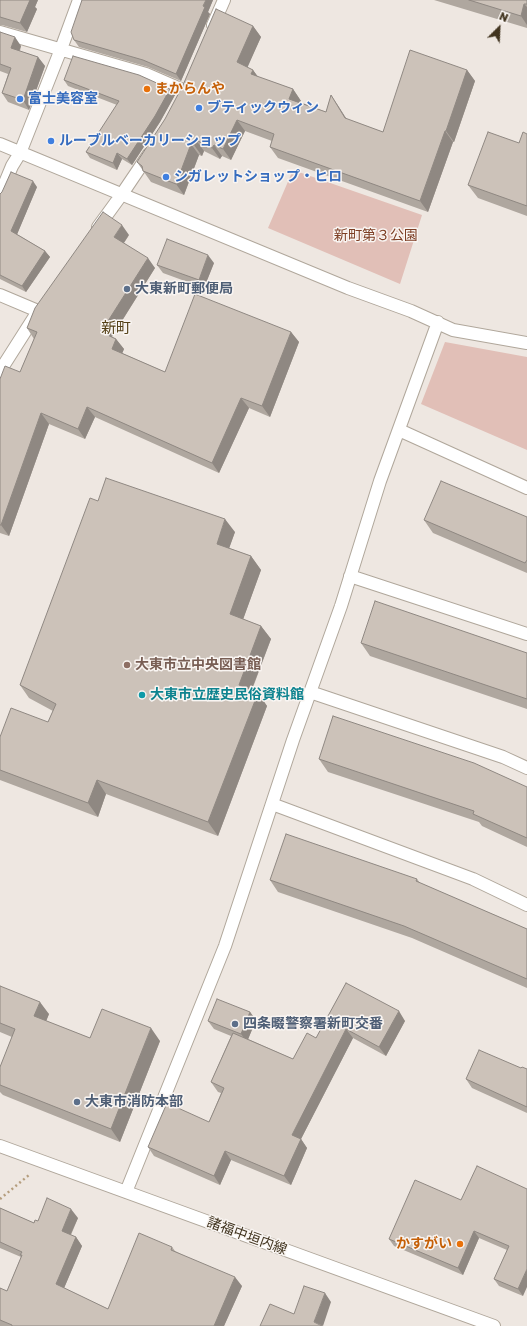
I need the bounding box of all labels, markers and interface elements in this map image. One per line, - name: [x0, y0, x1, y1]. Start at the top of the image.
- north arrow: [479, 8, 519, 48]
- text: N: [498, 9, 511, 24]
- place label: まからんや: [155, 81, 225, 97]
- marker: まからんや: [142, 84, 152, 94]
- place label: 富士美容室: [28, 91, 98, 107]
- marker: 富士美容室: [15, 94, 25, 104]
- place label: ブティックウィン: [207, 100, 319, 116]
- marker: ブティックウィン: [194, 103, 204, 113]
- place label: ルーブルベーカリーショップ: [59, 133, 241, 149]
- marker: ルーブルベーカリーショップ: [46, 136, 56, 146]
- place label: シガレットショップ・ヒロ: [174, 169, 342, 185]
- marker: シガレットショップ・ヒロ: [161, 172, 171, 182]
- park label: 新町第３公園: [334, 228, 418, 244]
- place label: 大東新町郵便局: [135, 281, 233, 297]
- marker: 大東新町郵便局: [122, 284, 132, 294]
- district label: 新町: [101, 319, 131, 337]
- place label: 大東市立中央図書館: [135, 657, 261, 673]
- marker: 大東市立中央図書館: [122, 660, 132, 670]
- place label: 大東市立歴史民俗資料館: [150, 687, 304, 703]
- marker: 大東市立歴史民俗資料館: [137, 690, 147, 700]
- place label: 四条畷警察署新町交番: [243, 1016, 383, 1032]
- marker: 四条畷警察署新町交番: [230, 1019, 240, 1029]
- place label: 大東市消防本部: [85, 1094, 183, 1110]
- marker: 大東市消防本部: [72, 1097, 82, 1107]
- street label: 諸福中垣内線: [205, 1214, 289, 1258]
- place label: かすがい: [396, 1236, 452, 1252]
- marker: かすがい: [455, 1239, 465, 1249]

